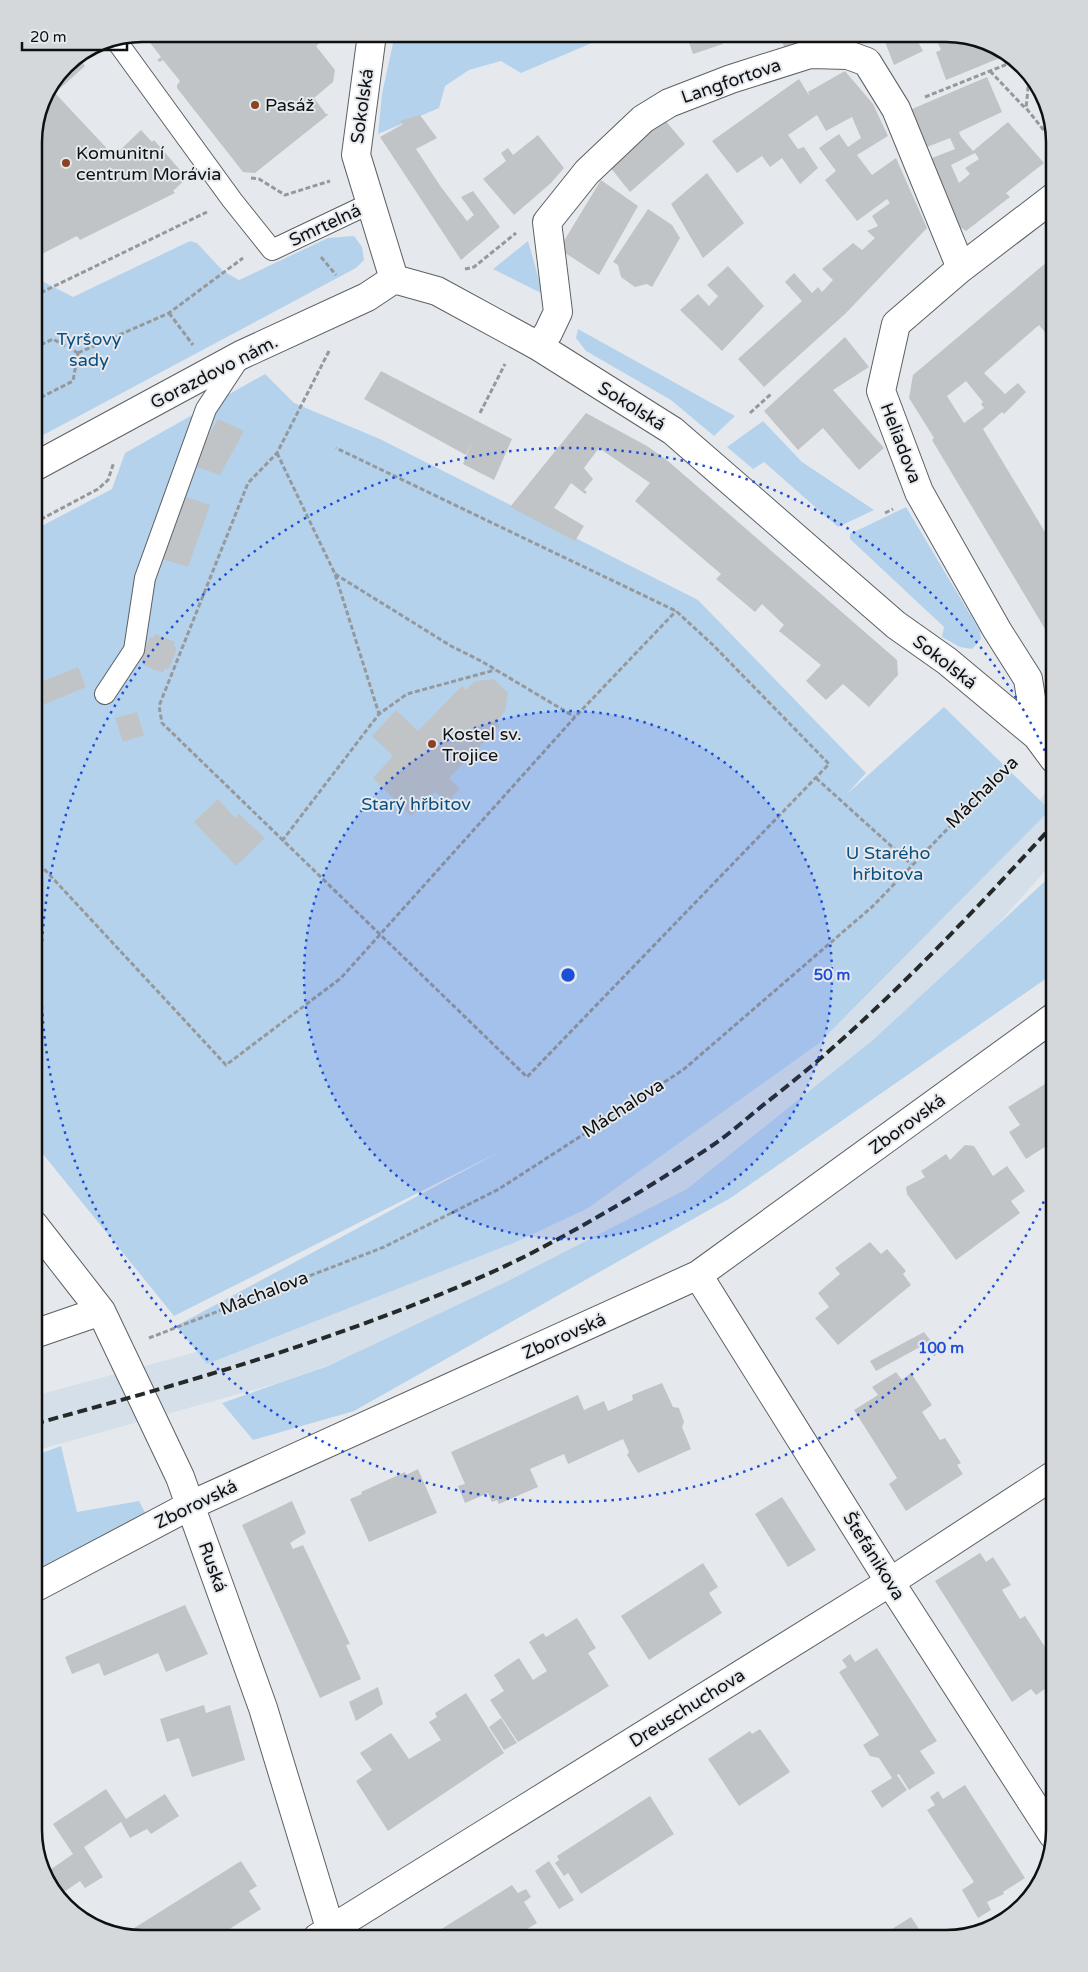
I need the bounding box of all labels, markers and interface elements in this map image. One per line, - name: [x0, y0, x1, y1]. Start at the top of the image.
- scale bar: [22, 20, 128, 52]
- text: 20 m: [30, 28, 67, 46]
- street label: Langfortova: [678, 54, 784, 108]
- street label: Sokolská: [346, 67, 378, 145]
- place label: Pasáž: [265, 94, 314, 116]
- marker: Pasáž: [249, 99, 261, 111]
- place label: Komunitní centrum Morávia: [76, 142, 221, 185]
- marker: Komunitní centrum Morávia: [60, 157, 72, 169]
- street label: Smrtelná: [286, 199, 364, 251]
- park label: Tyršovy sady: [57, 328, 122, 371]
- street label: Gorazdovo nám.: [147, 330, 281, 414]
- street label: Sokolská: [594, 377, 670, 435]
- street label: Heliadova: [876, 400, 926, 486]
- street label: Sokolská: [908, 630, 982, 694]
- place label: Kostel sv. Trojice: [442, 723, 522, 766]
- marker: Kostel sv. Trojice: [426, 738, 438, 750]
- street label: Máchalova: [941, 751, 1023, 833]
- park label: Starý hřbitov: [361, 793, 471, 815]
- park label: U Starého hřbitova: [846, 842, 930, 885]
- centre of rings: [559, 966, 577, 984]
- text: 50 m: [814, 966, 850, 984]
- street label: Máchalova: [578, 1073, 668, 1143]
- street label: Zborovská: [864, 1089, 950, 1159]
- street label: Máchalova: [217, 1266, 311, 1320]
- street label: Zborovská: [519, 1308, 609, 1364]
- text: 100 m: [918, 1339, 964, 1357]
- street label: Zborovská: [151, 1475, 241, 1533]
- street label: Štefánikova: [838, 1508, 910, 1604]
- street label: Ruská: [194, 1539, 232, 1595]
- street label: Dreuschuchova: [625, 1664, 749, 1752]

